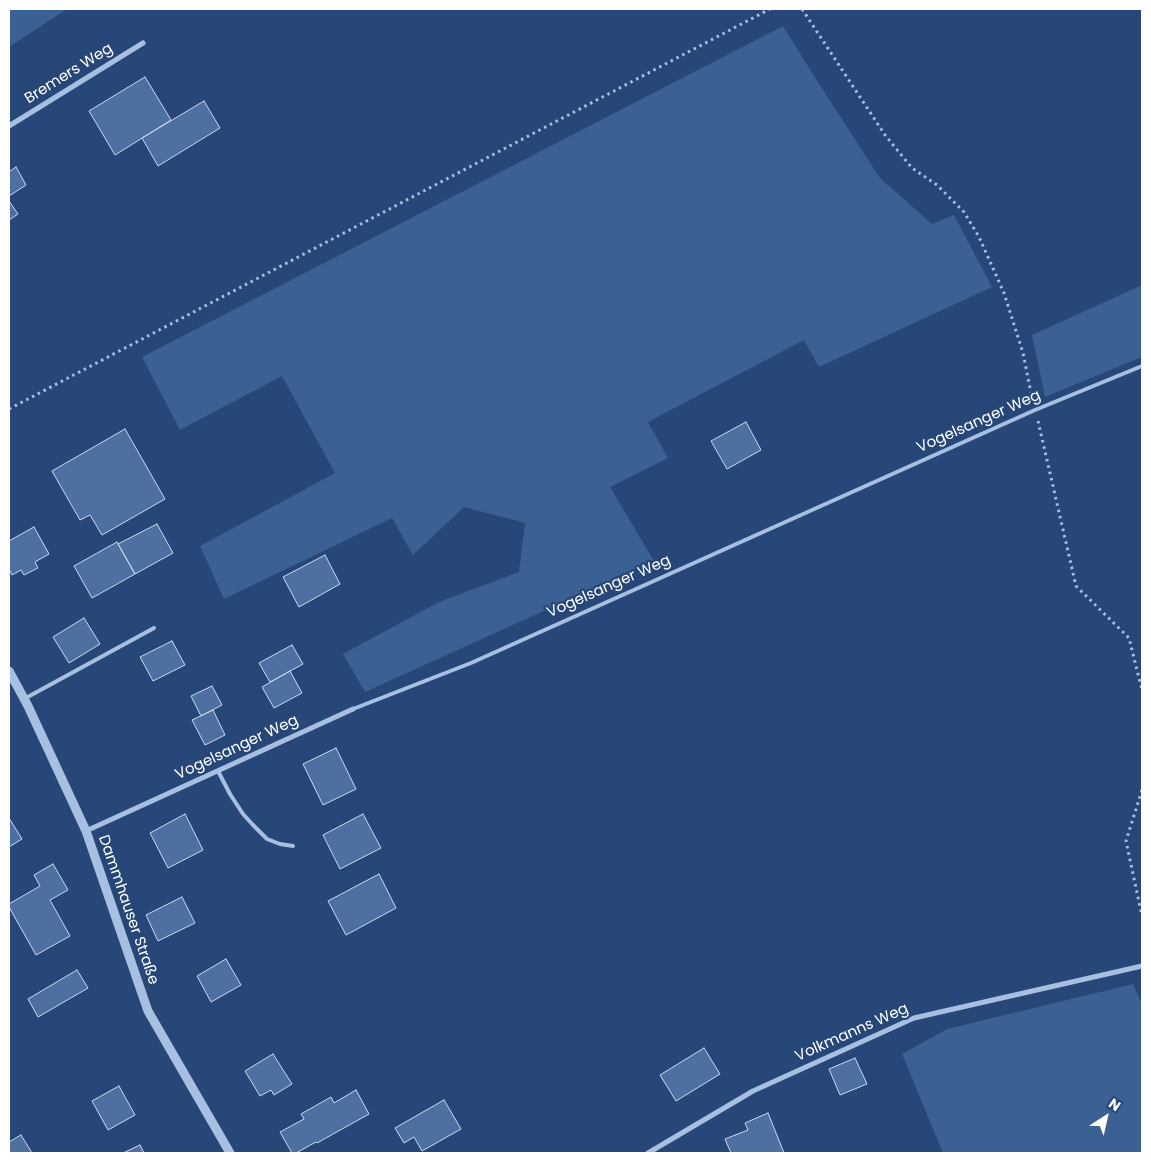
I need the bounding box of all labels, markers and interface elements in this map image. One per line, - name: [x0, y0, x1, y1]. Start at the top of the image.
- street label: Bremers Weg: [22, 40, 116, 108]
- street label: Vogelsanger Weg: [914, 387, 1044, 457]
- street label: Vogelsanger Weg: [544, 552, 674, 622]
- street label: Vogelsanger Weg: [173, 712, 301, 784]
- street label: Dammhauser Straße: [94, 833, 162, 987]
- street label: Volkmanns Weg: [793, 1000, 911, 1066]
- north arrow: [1081, 1092, 1131, 1142]
- text: N: [1105, 1094, 1125, 1116]

